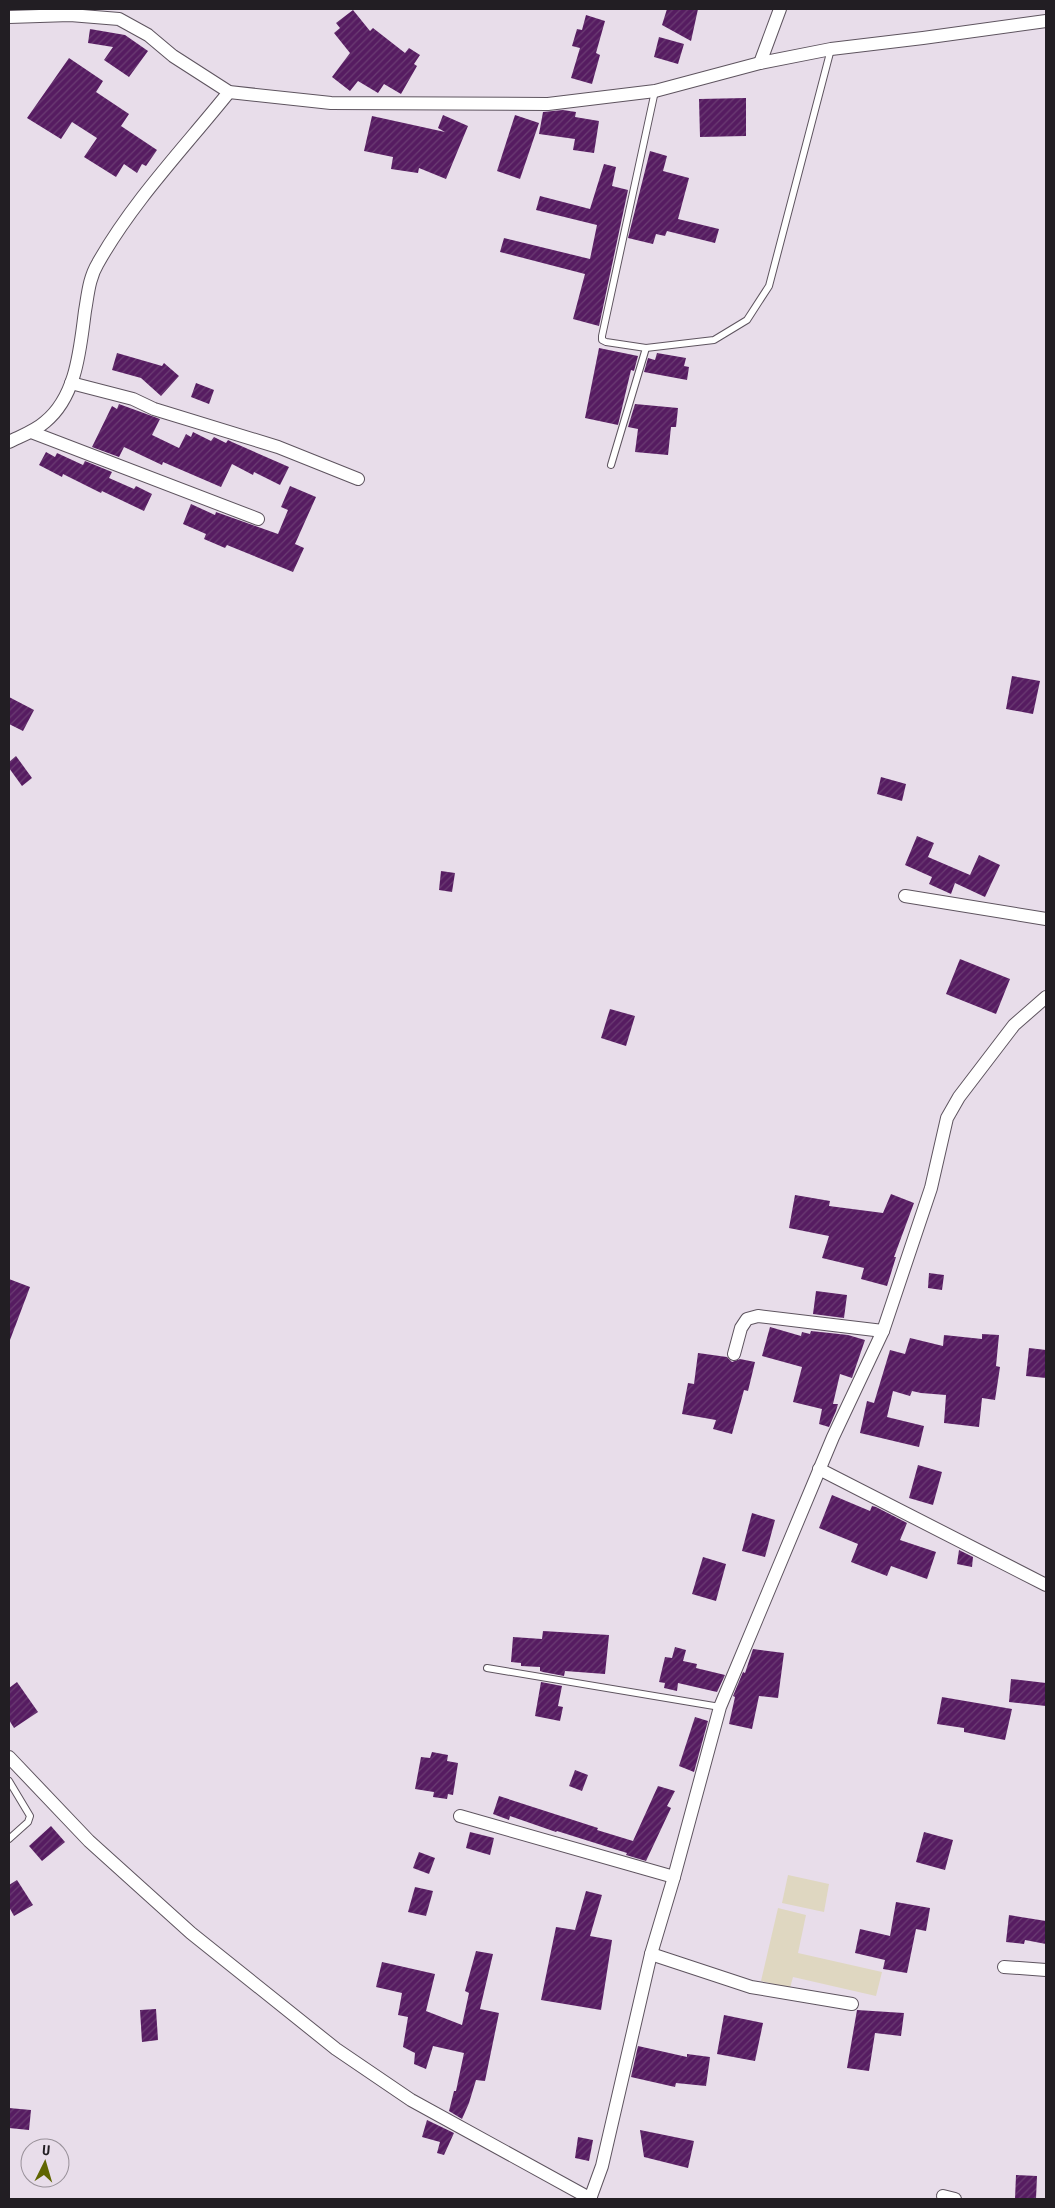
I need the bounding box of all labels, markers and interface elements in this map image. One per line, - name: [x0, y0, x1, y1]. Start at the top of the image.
- north arrow: [20, 2138, 70, 2188]
- text: U: [41, 2142, 51, 2158]

